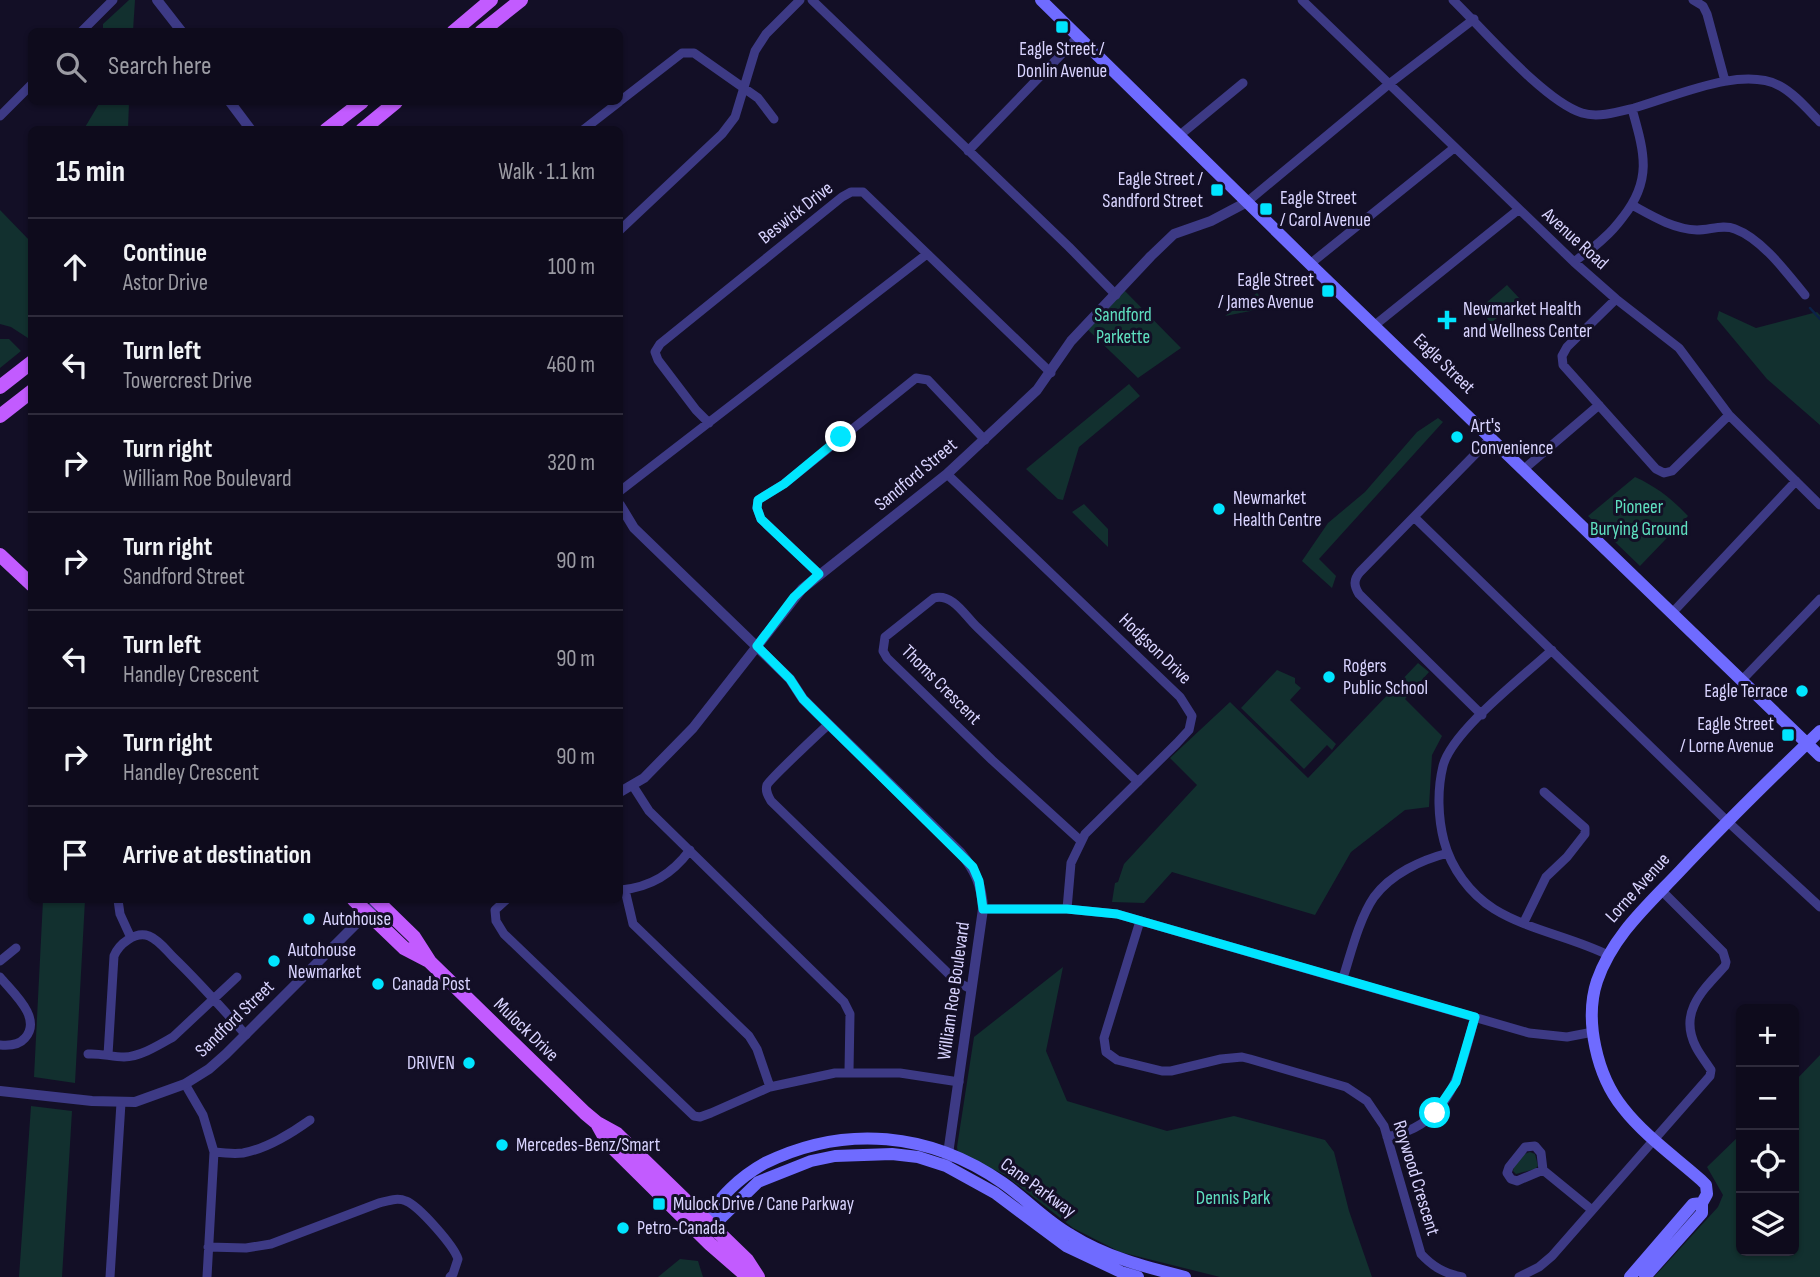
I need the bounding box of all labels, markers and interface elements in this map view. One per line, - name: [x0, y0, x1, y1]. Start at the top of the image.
- marker: Eagle Street / Donlin Avenue: [1054, 19, 1070, 35]
- search box: [28, 28, 623, 105]
- place label: Eagle Street / Donlin Avenue: [1017, 38, 1107, 83]
- icon: search: [52, 48, 90, 86]
- text: Search here: [108, 51, 211, 82]
- text: 15 min: [56, 154, 125, 190]
- text: Walk · 1.1 km: [498, 158, 595, 186]
- place label: Eagle Street / Sandford Street: [1102, 168, 1203, 213]
- street label: Beswick Drive: [754, 177, 838, 249]
- marker: Eagle Street / Sandford Street: [1209, 182, 1225, 198]
- place label: Eagle Street / Carol Avenue: [1280, 187, 1371, 232]
- marker: Eagle Street / Carol Avenue: [1258, 201, 1274, 217]
- street label: Avenue Road: [1536, 203, 1613, 275]
- text: Continue: [123, 238, 207, 269]
- icon: ahead: [56, 248, 94, 286]
- text: 100 m: [548, 253, 595, 281]
- text: Astor Drive: [123, 269, 208, 297]
- place label: Eagle Street / James Avenue: [1218, 269, 1314, 314]
- marker: Eagle Street / James Avenue: [1320, 283, 1336, 299]
- place label: Newmarket Health and Wellness Center: [1463, 298, 1593, 343]
- park label: Sandford Parkette: [1094, 304, 1152, 349]
- marker: Newmarket Health and Wellness Center: [1437, 310, 1457, 330]
- street label: Eagle Street: [1408, 329, 1480, 399]
- text: Turn left: [123, 336, 201, 367]
- icon: left: [56, 346, 94, 384]
- text: 460 m: [547, 351, 595, 379]
- text: Towercrest Drive: [123, 367, 252, 395]
- place label: Art's Convenience: [1470, 415, 1553, 460]
- route end: [825, 421, 856, 452]
- marker: Art's Convenience: [1449, 429, 1465, 445]
- text: Turn right: [123, 434, 212, 465]
- street label: Sandford Street: [870, 434, 962, 516]
- icon: right: [56, 444, 94, 482]
- text: 320 m: [547, 449, 595, 477]
- text: William Roe Boulevard: [123, 465, 292, 493]
- place label: Newmarket Health Centre: [1233, 487, 1322, 532]
- park label: Pioneer Burying Ground: [1590, 496, 1688, 541]
- marker: Newmarket Health Centre: [1211, 501, 1227, 517]
- text: Turn right: [123, 532, 212, 563]
- icon: right: [56, 542, 94, 580]
- text: 90 m: [556, 547, 595, 575]
- text: Sandford Street: [123, 563, 245, 591]
- street label: Hodgson Drive: [1114, 609, 1196, 689]
- text: Turn left: [123, 630, 201, 661]
- icon: left: [56, 640, 94, 678]
- street label: Thoms Crescent: [896, 640, 986, 730]
- text: 90 m: [556, 645, 595, 673]
- place label: Rogers Public School: [1343, 655, 1428, 700]
- text: Handley Crescent: [123, 661, 259, 689]
- marker: Rogers Public School: [1321, 669, 1337, 685]
- place label: Eagle Terrace: [1704, 680, 1788, 703]
- marker: Eagle Terrace: [1794, 683, 1810, 699]
- place label: Eagle Street / Lorne Avenue: [1680, 713, 1774, 758]
- marker: Eagle Street / Lorne Avenue: [1780, 727, 1796, 743]
- text: Turn right: [123, 728, 212, 759]
- icon: right: [56, 738, 94, 776]
- text: 90 m: [556, 743, 595, 771]
- text: Handley Crescent: [123, 759, 259, 787]
- icon: arrive: [56, 836, 94, 874]
- text: Arrive at destination: [123, 840, 311, 871]
- street label: Lorne Avenue: [1601, 849, 1675, 927]
- place label: Autohouse: [322, 908, 391, 931]
- marker: Autohouse: [301, 911, 317, 927]
- street label: William Roe Boulevard: [933, 920, 975, 1062]
- place label: Autohouse Newmarket: [287, 939, 361, 984]
- marker: Autohouse Newmarket: [266, 953, 282, 969]
- place label: Canada Post: [392, 973, 471, 996]
- street label: Sandford Street: [191, 976, 279, 1062]
- marker: Canada Post: [370, 976, 386, 992]
- street label: Mulock Drive: [489, 993, 563, 1067]
- map controls: [1736, 1004, 1799, 1256]
- button: +: [1736, 1004, 1799, 1067]
- place label: DRIVEN: [407, 1052, 455, 1075]
- marker: DRIVEN: [461, 1055, 477, 1071]
- button: −: [1736, 1067, 1799, 1130]
- route start: [1419, 1097, 1450, 1128]
- street label: Roywood Crescent: [1388, 1118, 1444, 1238]
- button: locate: [1736, 1130, 1799, 1193]
- place label: Mercedes-Benz/Smart: [516, 1134, 660, 1157]
- marker: Mercedes-Benz/Smart: [494, 1137, 510, 1153]
- street label: Cane Parkway: [996, 1153, 1081, 1223]
- park label: Dennis Park: [1196, 1187, 1271, 1210]
- place label: Mulock Drive / Cane Parkway: [673, 1193, 855, 1216]
- button: layers: [1736, 1193, 1799, 1256]
- marker: Mulock Drive / Cane Parkway: [651, 1196, 667, 1212]
- place label: Petro-Canada: [637, 1217, 725, 1240]
- marker: Petro-Canada: [615, 1220, 631, 1236]

